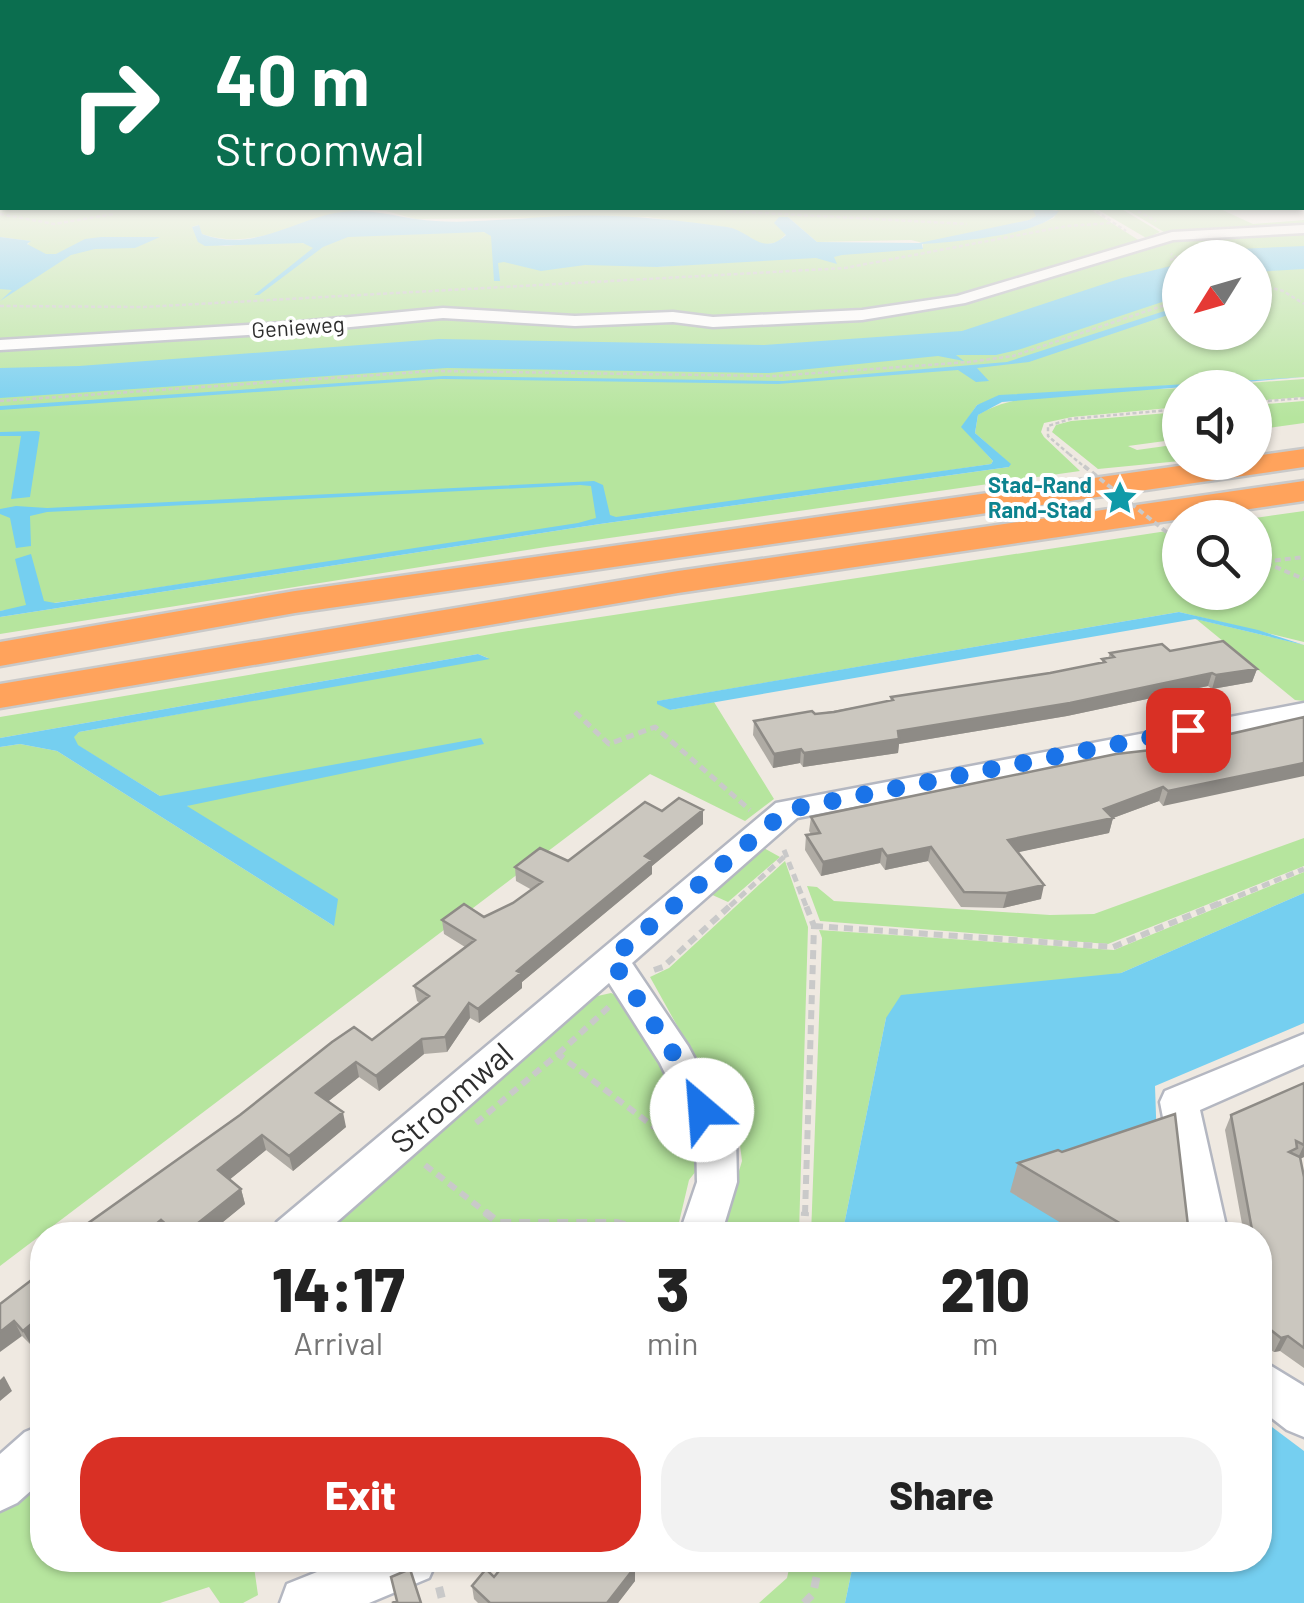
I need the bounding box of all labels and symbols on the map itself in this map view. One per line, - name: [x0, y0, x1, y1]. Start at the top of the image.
- north arrow: [1162, 240, 1272, 350]
- street label: Genieweg: [251, 310, 345, 342]
- place label: Stad-Rand Rand-Stad: [988, 471, 1092, 522]
- place icon: Stad-Rand Rand-Stad: [1101, 479, 1139, 517]
- pin: [1146, 688, 1231, 773]
- street label: Stroomwal: [382, 1033, 519, 1160]
- position arrow: [650, 1058, 754, 1162]

